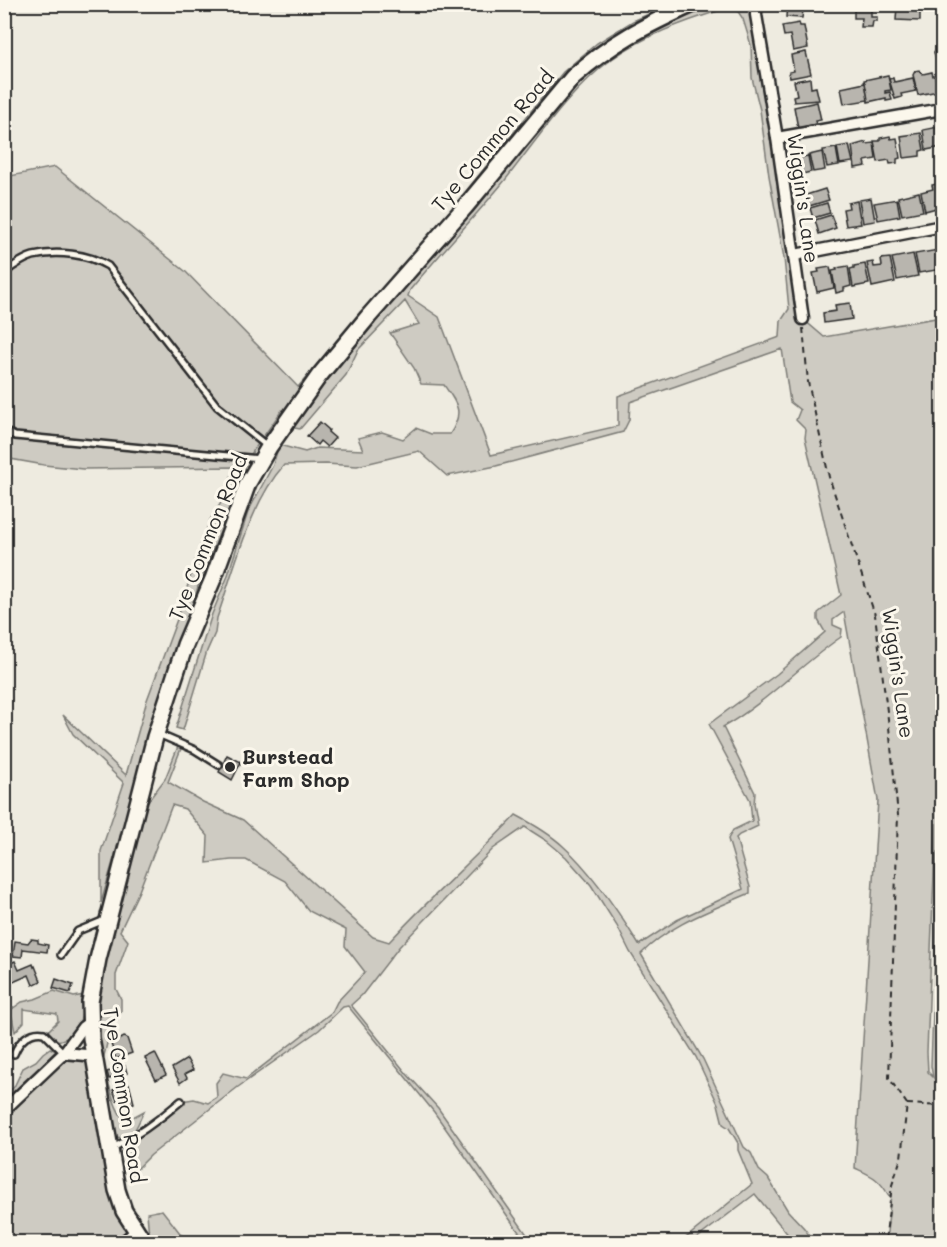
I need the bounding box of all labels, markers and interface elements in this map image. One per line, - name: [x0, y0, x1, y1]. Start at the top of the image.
- street label: Tye Common Road: [425, 64, 559, 216]
- street label: Wiggin's Lane: [782, 131, 826, 265]
- street label: Tye Common Road: [162, 450, 252, 624]
- street label: Wiggin's Lane: [877, 606, 921, 740]
- place label: Burstead Farm Shop: [242, 743, 349, 792]
- marker: Burstead Farm Shop: [223, 760, 237, 774]
- street label: Tye Common Road: [98, 1005, 152, 1185]

